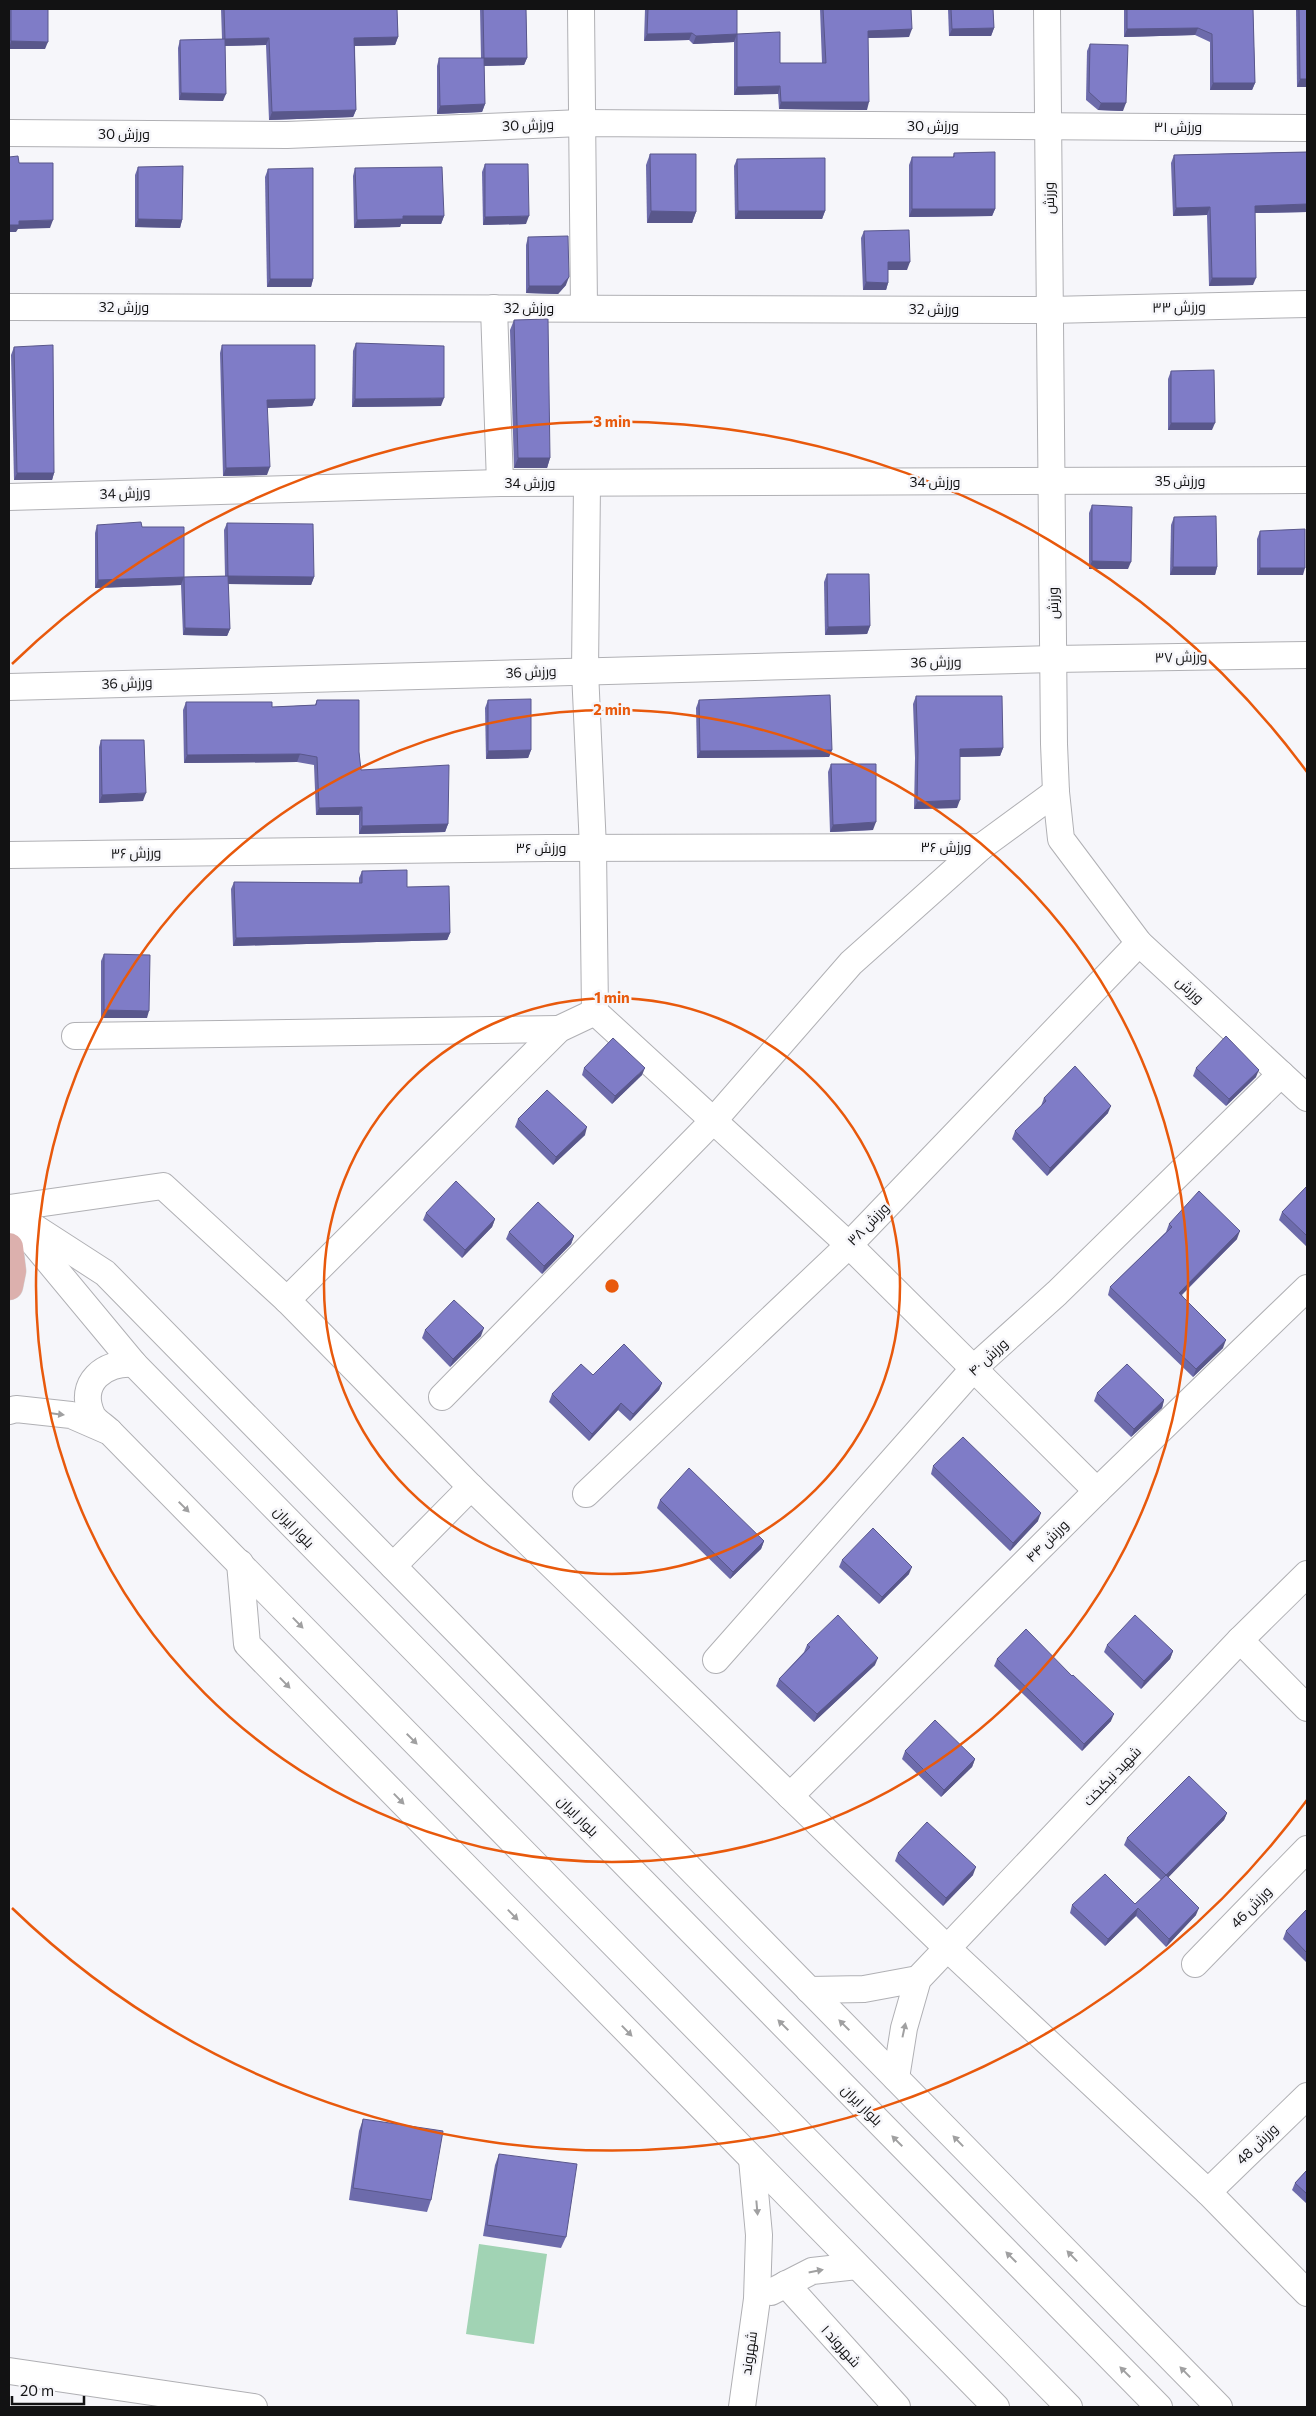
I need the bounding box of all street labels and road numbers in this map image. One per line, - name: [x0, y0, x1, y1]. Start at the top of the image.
- street label: ورزش 30: [502, 115, 554, 134]
- street label: ورزش 30: [907, 117, 959, 134]
- street label: ورزش ۳۱: [1154, 118, 1202, 135]
- street label: ورزش 30: [98, 125, 150, 142]
- street label: ورزش: [1040, 182, 1057, 214]
- street label: ورزش 32: [99, 298, 149, 315]
- street label: ورزش ۳۳: [1152, 298, 1206, 315]
- street label: ورزش 32: [504, 299, 554, 316]
- street label: ورزش 32: [909, 300, 959, 317]
- street label: ورزش 35: [1155, 472, 1205, 489]
- street label: ورزش 34: [909, 473, 961, 490]
- street label: ورزش 34: [504, 474, 556, 491]
- street label: ورزش 34: [99, 483, 151, 502]
- street label: ورزش: [1044, 587, 1061, 619]
- street label: ورزش ۳۷: [1154, 648, 1208, 665]
- street label: ورزش 36: [910, 653, 962, 670]
- street label: ورزش 36: [505, 662, 557, 681]
- street label: ورزش 36: [101, 673, 153, 692]
- street label: ورزش ۳۶: [921, 838, 971, 855]
- street label: ورزش ۳۶: [516, 839, 566, 856]
- street label: ورزش ۳۶: [110, 844, 162, 861]
- street label: ورزش: [1173, 973, 1208, 1007]
- street label: ورزش ۳۸: [843, 1199, 892, 1249]
- street label: ورزش ۴۰: [965, 1334, 1011, 1379]
- street label: بلوار ایران: [271, 1502, 318, 1551]
- street label: ورزش ۴۴: [1022, 1516, 1071, 1565]
- street label: شهید نیکبخت: [1079, 1742, 1144, 1809]
- street label: بلوار ایران: [554, 1792, 602, 1840]
- street label: ورزش 46: [1227, 1882, 1275, 1931]
- street label: بلوار ایران: [838, 2081, 886, 2129]
- street label: ورزش 48: [1232, 2120, 1281, 2168]
- street label: شهروند ۱: [818, 2321, 865, 2370]
- street label: شهروند: [737, 2330, 760, 2376]

